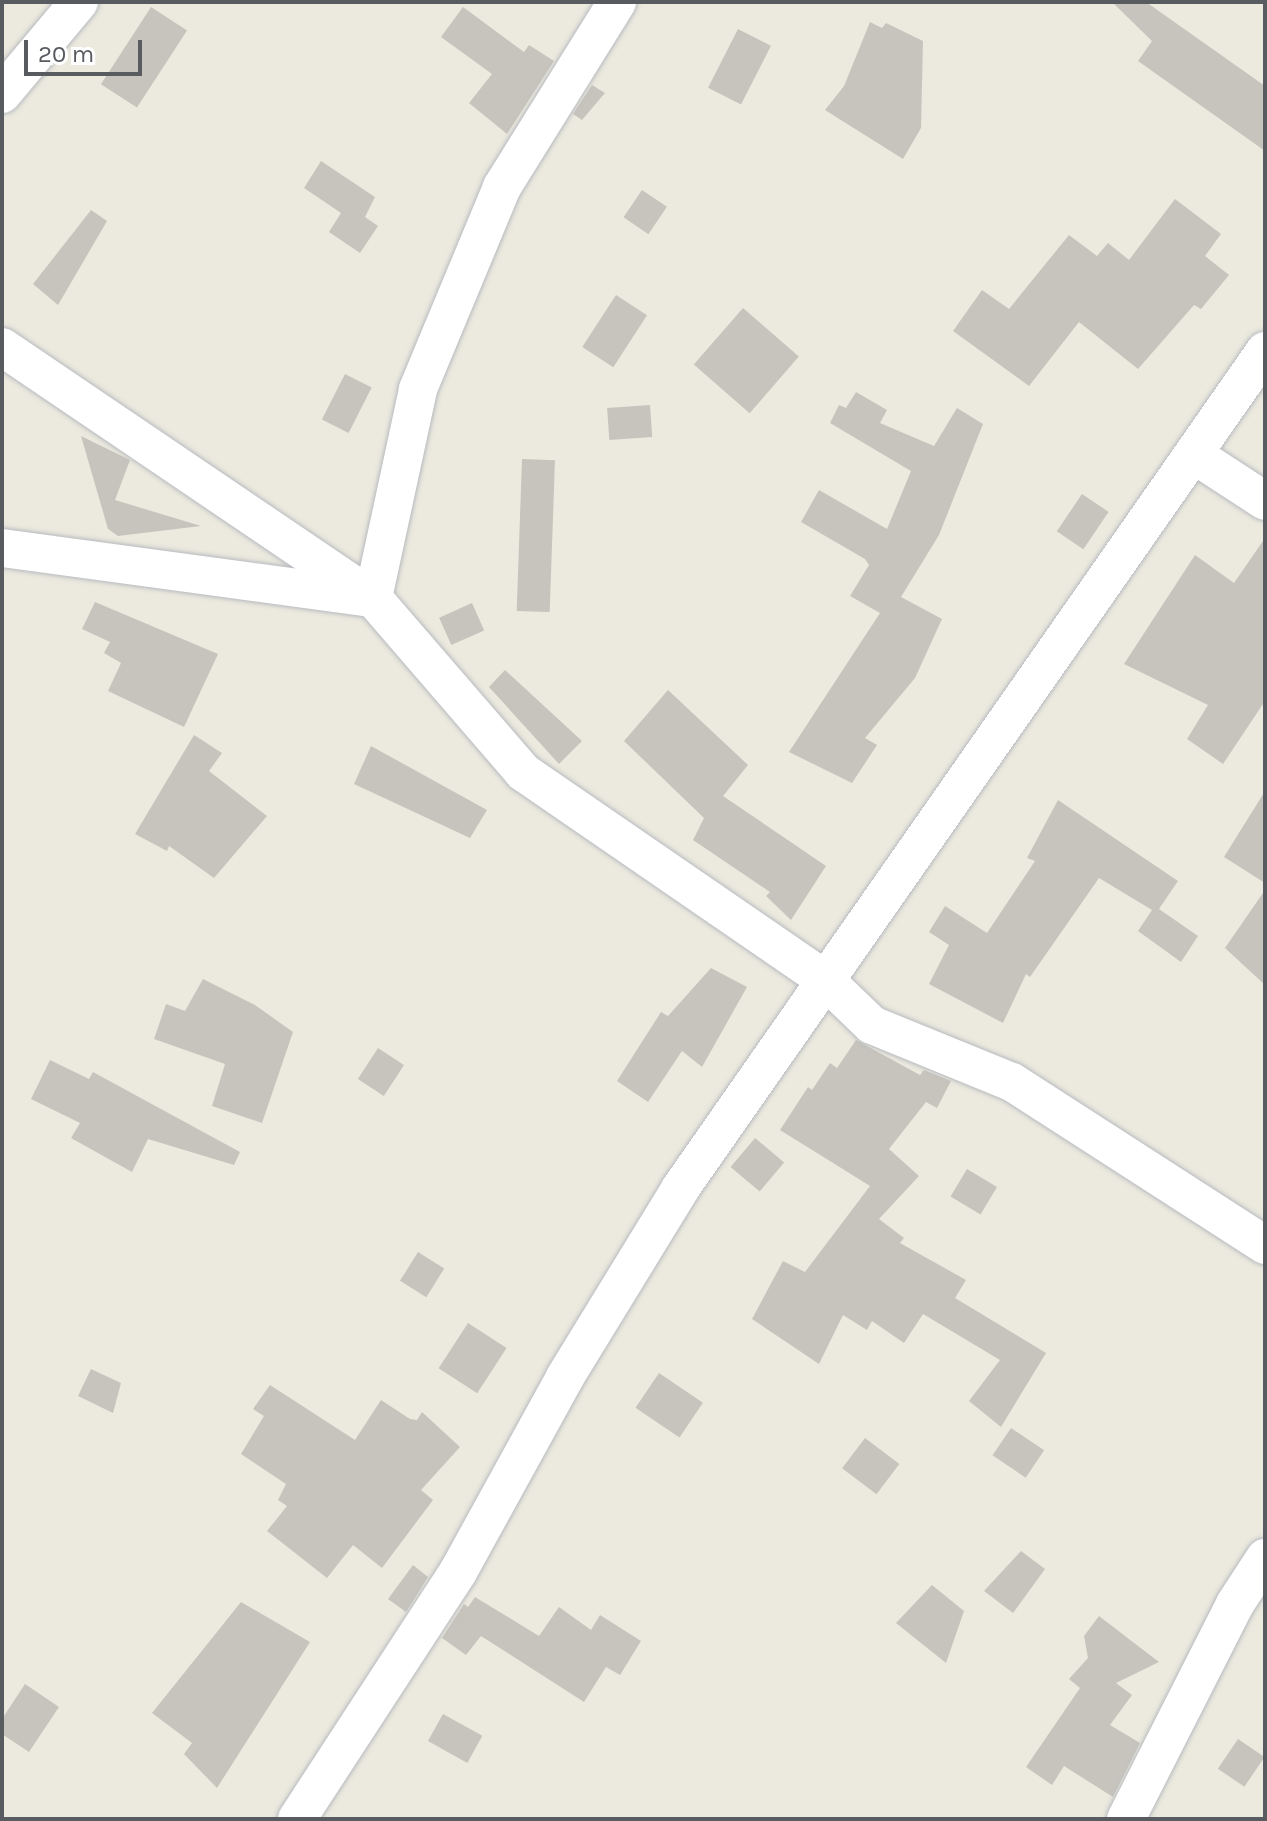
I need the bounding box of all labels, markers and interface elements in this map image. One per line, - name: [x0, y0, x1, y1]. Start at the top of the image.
- scale bar: [28, 24, 146, 74]
- text: 20 m: [38, 40, 94, 68]

